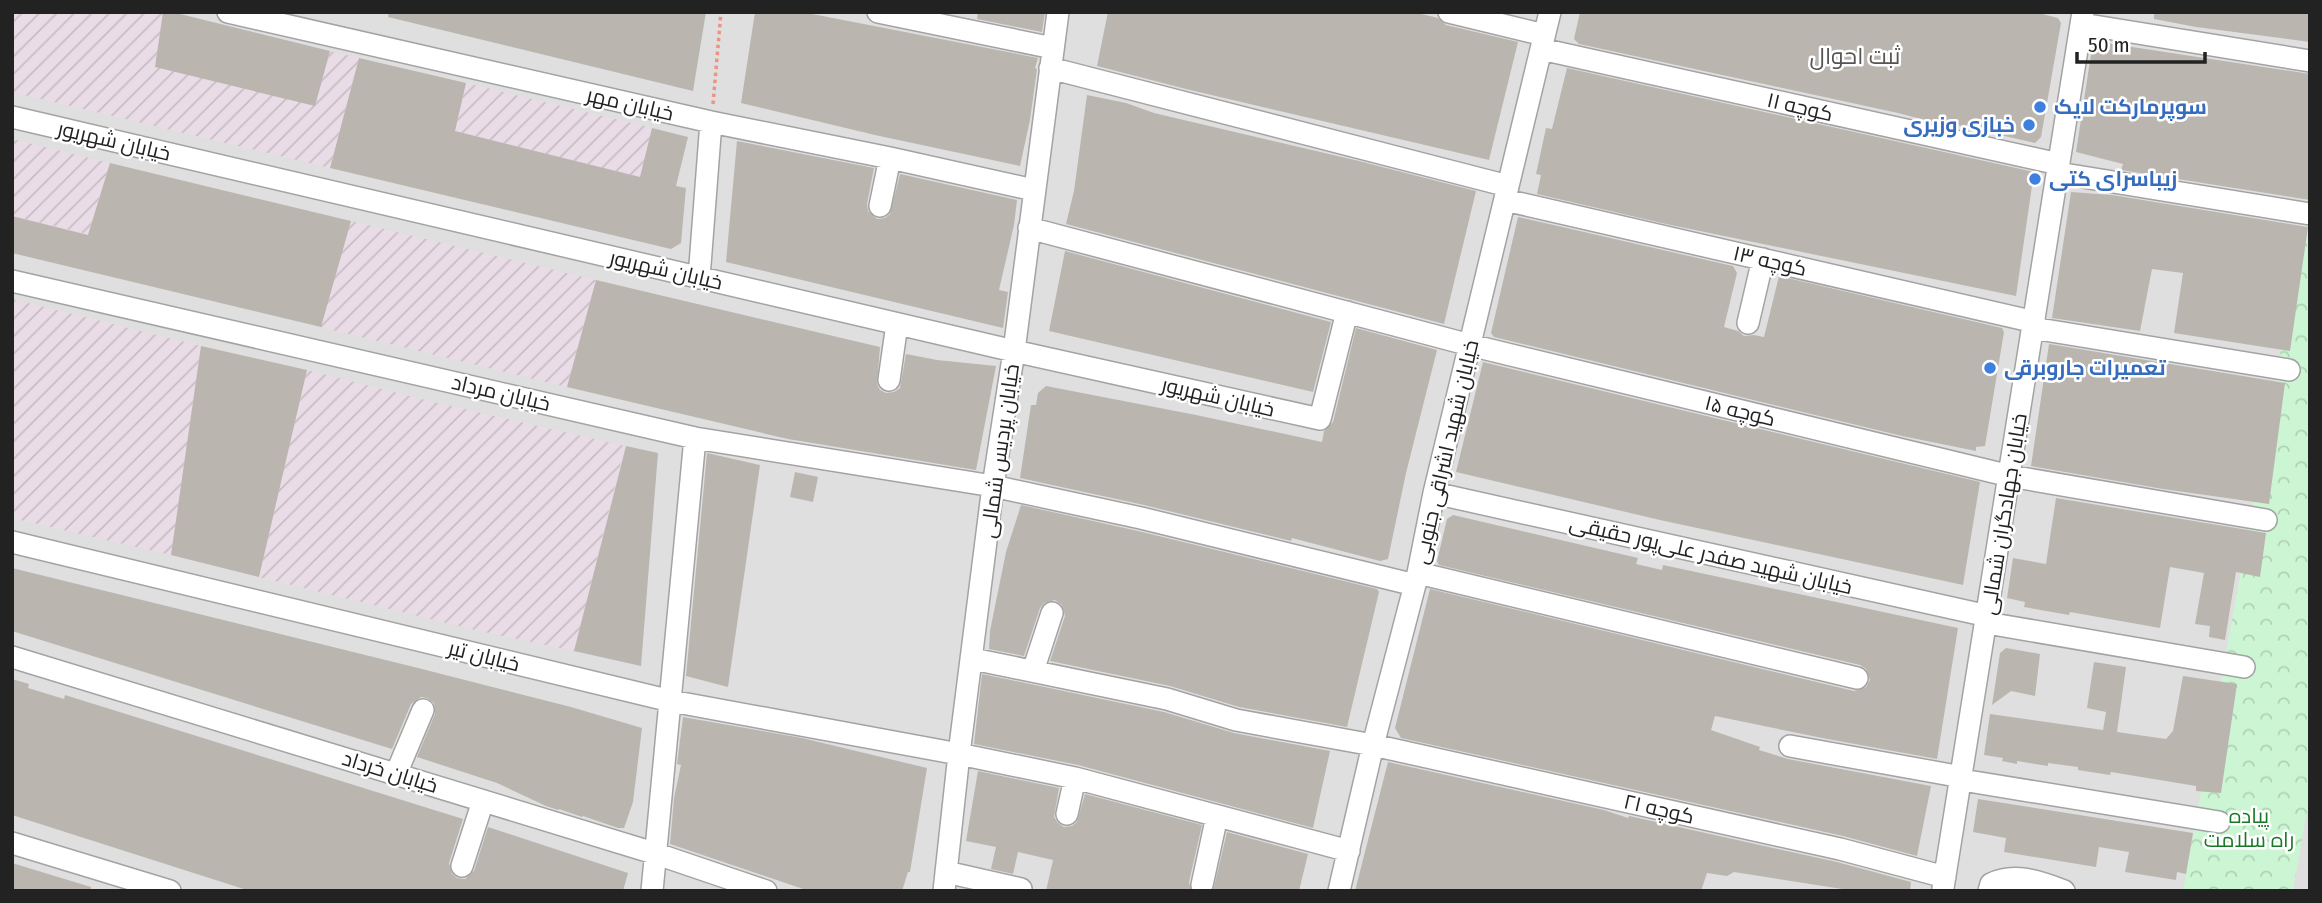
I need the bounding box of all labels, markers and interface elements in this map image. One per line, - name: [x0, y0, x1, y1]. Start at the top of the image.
- scale bar: [2077, 21, 2205, 65]
- text: 50 m: [2088, 32, 2130, 58]
- district label: ثبت احوال: [1810, 42, 1900, 70]
- street label: خیابان مهر: [583, 81, 676, 127]
- street label: کوچه ۱۱: [1764, 87, 1836, 128]
- place label: سوپرمارکت لایک: [2054, 94, 2207, 122]
- marker: سوپرمارکت لایک: [2032, 99, 2048, 115]
- place label: خبازی وزیری: [1903, 112, 2015, 138]
- street label: خیابان شهریور: [54, 115, 173, 167]
- marker: خبازی وزیری: [2021, 117, 2037, 133]
- place label: زیباسرای کتی: [2049, 166, 2177, 192]
- marker: زیباسرای کتی: [2027, 171, 2043, 187]
- street label: کوچه ۱۳: [1730, 240, 1809, 283]
- street label: خیابان شهریور: [606, 244, 725, 296]
- street label: خیابان شهید اشراقی جنوبی: [1408, 337, 1484, 567]
- place label: تعمیرات جاروبرقی: [2004, 355, 2167, 381]
- marker: تعمیرات جاروبرقی: [1982, 360, 1998, 376]
- street label: خیابان پردیس شمالی: [975, 362, 1026, 540]
- street label: خیابان مرداد: [449, 369, 553, 417]
- street label: خیابان شهریور: [1158, 371, 1277, 423]
- street label: کوچه ۱۵: [1702, 390, 1778, 433]
- street label: خیابان جهادگران شمالی: [1975, 411, 2033, 617]
- street label: خیابان شهید صفدر علی‌پور حقیقی: [1567, 510, 1855, 601]
- street label: خیابان تیر: [445, 634, 522, 677]
- street label: خیابان خرداد: [339, 745, 441, 799]
- street label: کوچه ۲۱: [1621, 788, 1697, 831]
- park label: پیاده راه سلامت: [2204, 803, 2294, 853]

